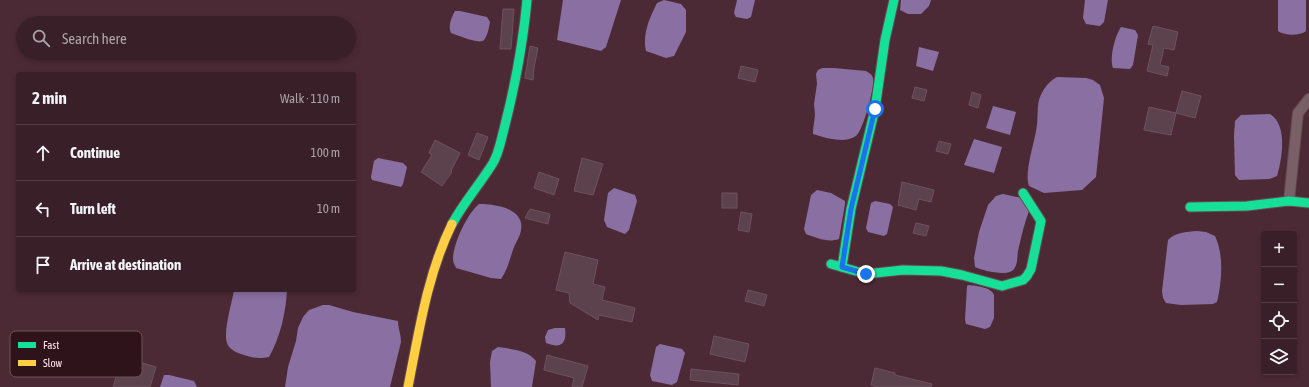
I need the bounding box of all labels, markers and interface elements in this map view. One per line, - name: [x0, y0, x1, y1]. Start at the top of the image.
- search box: [16, 16, 356, 60]
- icon: search: [30, 27, 52, 49]
- text: Search here: [62, 30, 127, 47]
- text: 2 min: [32, 88, 67, 108]
- text: Walk · 110 m: [280, 91, 340, 106]
- route start: [866, 100, 884, 118]
- icon: ahead: [32, 142, 54, 164]
- text: Continue: [70, 144, 120, 161]
- text: 100 m: [311, 145, 340, 160]
- icon: left: [32, 198, 54, 220]
- text: Turn left: [70, 200, 116, 217]
- text: 10 m: [317, 201, 340, 216]
- map controls: [1261, 231, 1297, 375]
- button: +: [1261, 231, 1297, 267]
- icon: arrive: [32, 254, 54, 276]
- text: Arrive at destination: [70, 256, 181, 273]
- route end: [857, 265, 875, 283]
- button: −: [1261, 267, 1297, 303]
- button: locate: [1261, 303, 1297, 339]
- legend: [10, 331, 142, 377]
- text: Fast: [43, 339, 59, 351]
- button: layers: [1261, 339, 1297, 375]
- text: Slow: [43, 357, 62, 369]

